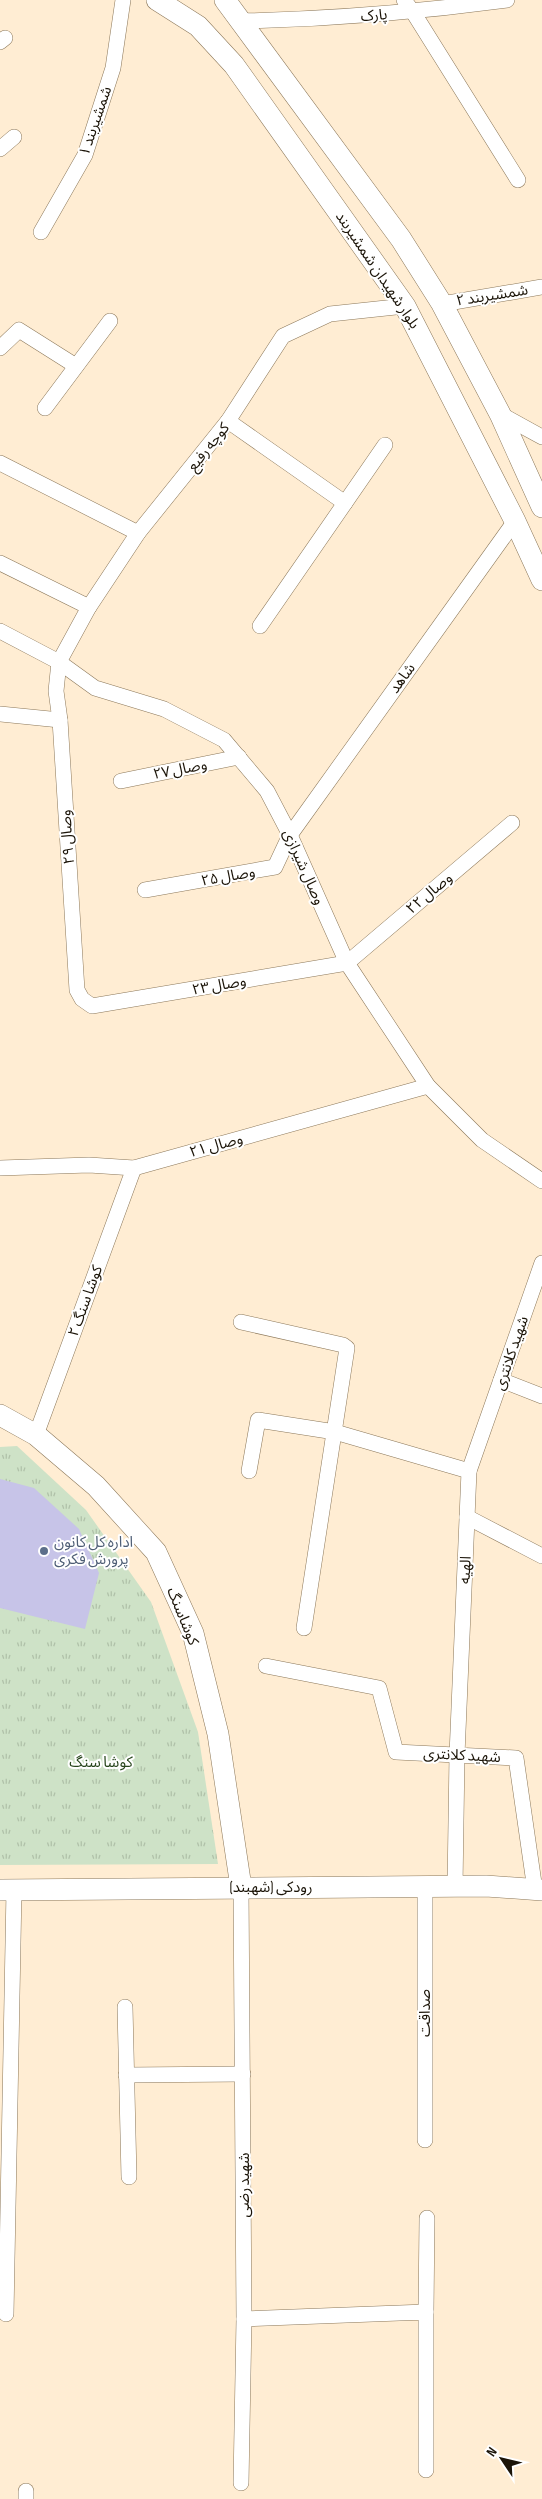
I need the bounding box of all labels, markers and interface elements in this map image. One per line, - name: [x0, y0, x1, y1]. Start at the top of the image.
- street label: پارک: [360, 5, 388, 26]
- street label: شمشیربند ۱: [75, 84, 116, 158]
- street label: بلوار شهیدان شمشیربند: [331, 208, 424, 333]
- street label: شمشیربند ۲: [455, 280, 530, 311]
- street label: کوچه رفیع: [183, 419, 236, 477]
- street label: شاهد: [385, 659, 420, 697]
- street label: وصال ۲۷: [151, 755, 209, 784]
- street label: وصال ۲۹: [56, 809, 79, 865]
- street label: وصال شیرازی: [278, 826, 329, 908]
- street label: وصال ۲۵: [200, 862, 257, 891]
- street label: وصال ۲۲: [402, 869, 456, 918]
- street label: وصال ۲۳: [191, 971, 248, 1000]
- street label: وصال ۲۱: [187, 1129, 245, 1162]
- street label: کوشا سنگ ۲: [64, 1262, 107, 1339]
- street label: شهید کلانتری: [490, 1313, 533, 1393]
- place label: اداره کل کانون پرورش فکری: [54, 1533, 133, 1569]
- marker: اداره کل کانون پرورش فکری: [38, 1545, 50, 1557]
- street label: الهیه: [455, 1556, 476, 1584]
- street label: کوشاسنگ: [162, 1584, 203, 1649]
- street label: شهید کلانتری: [423, 1744, 501, 1767]
- park label: کوشا سنگ: [69, 1753, 133, 1772]
- street label: رودکی (شهبند): [229, 1878, 313, 1897]
- street label: صداقت: [416, 1989, 435, 2037]
- street label: شهید رضی: [235, 2152, 254, 2217]
- north arrow: [477, 2434, 527, 2484]
- text: N: [483, 2444, 501, 2460]

